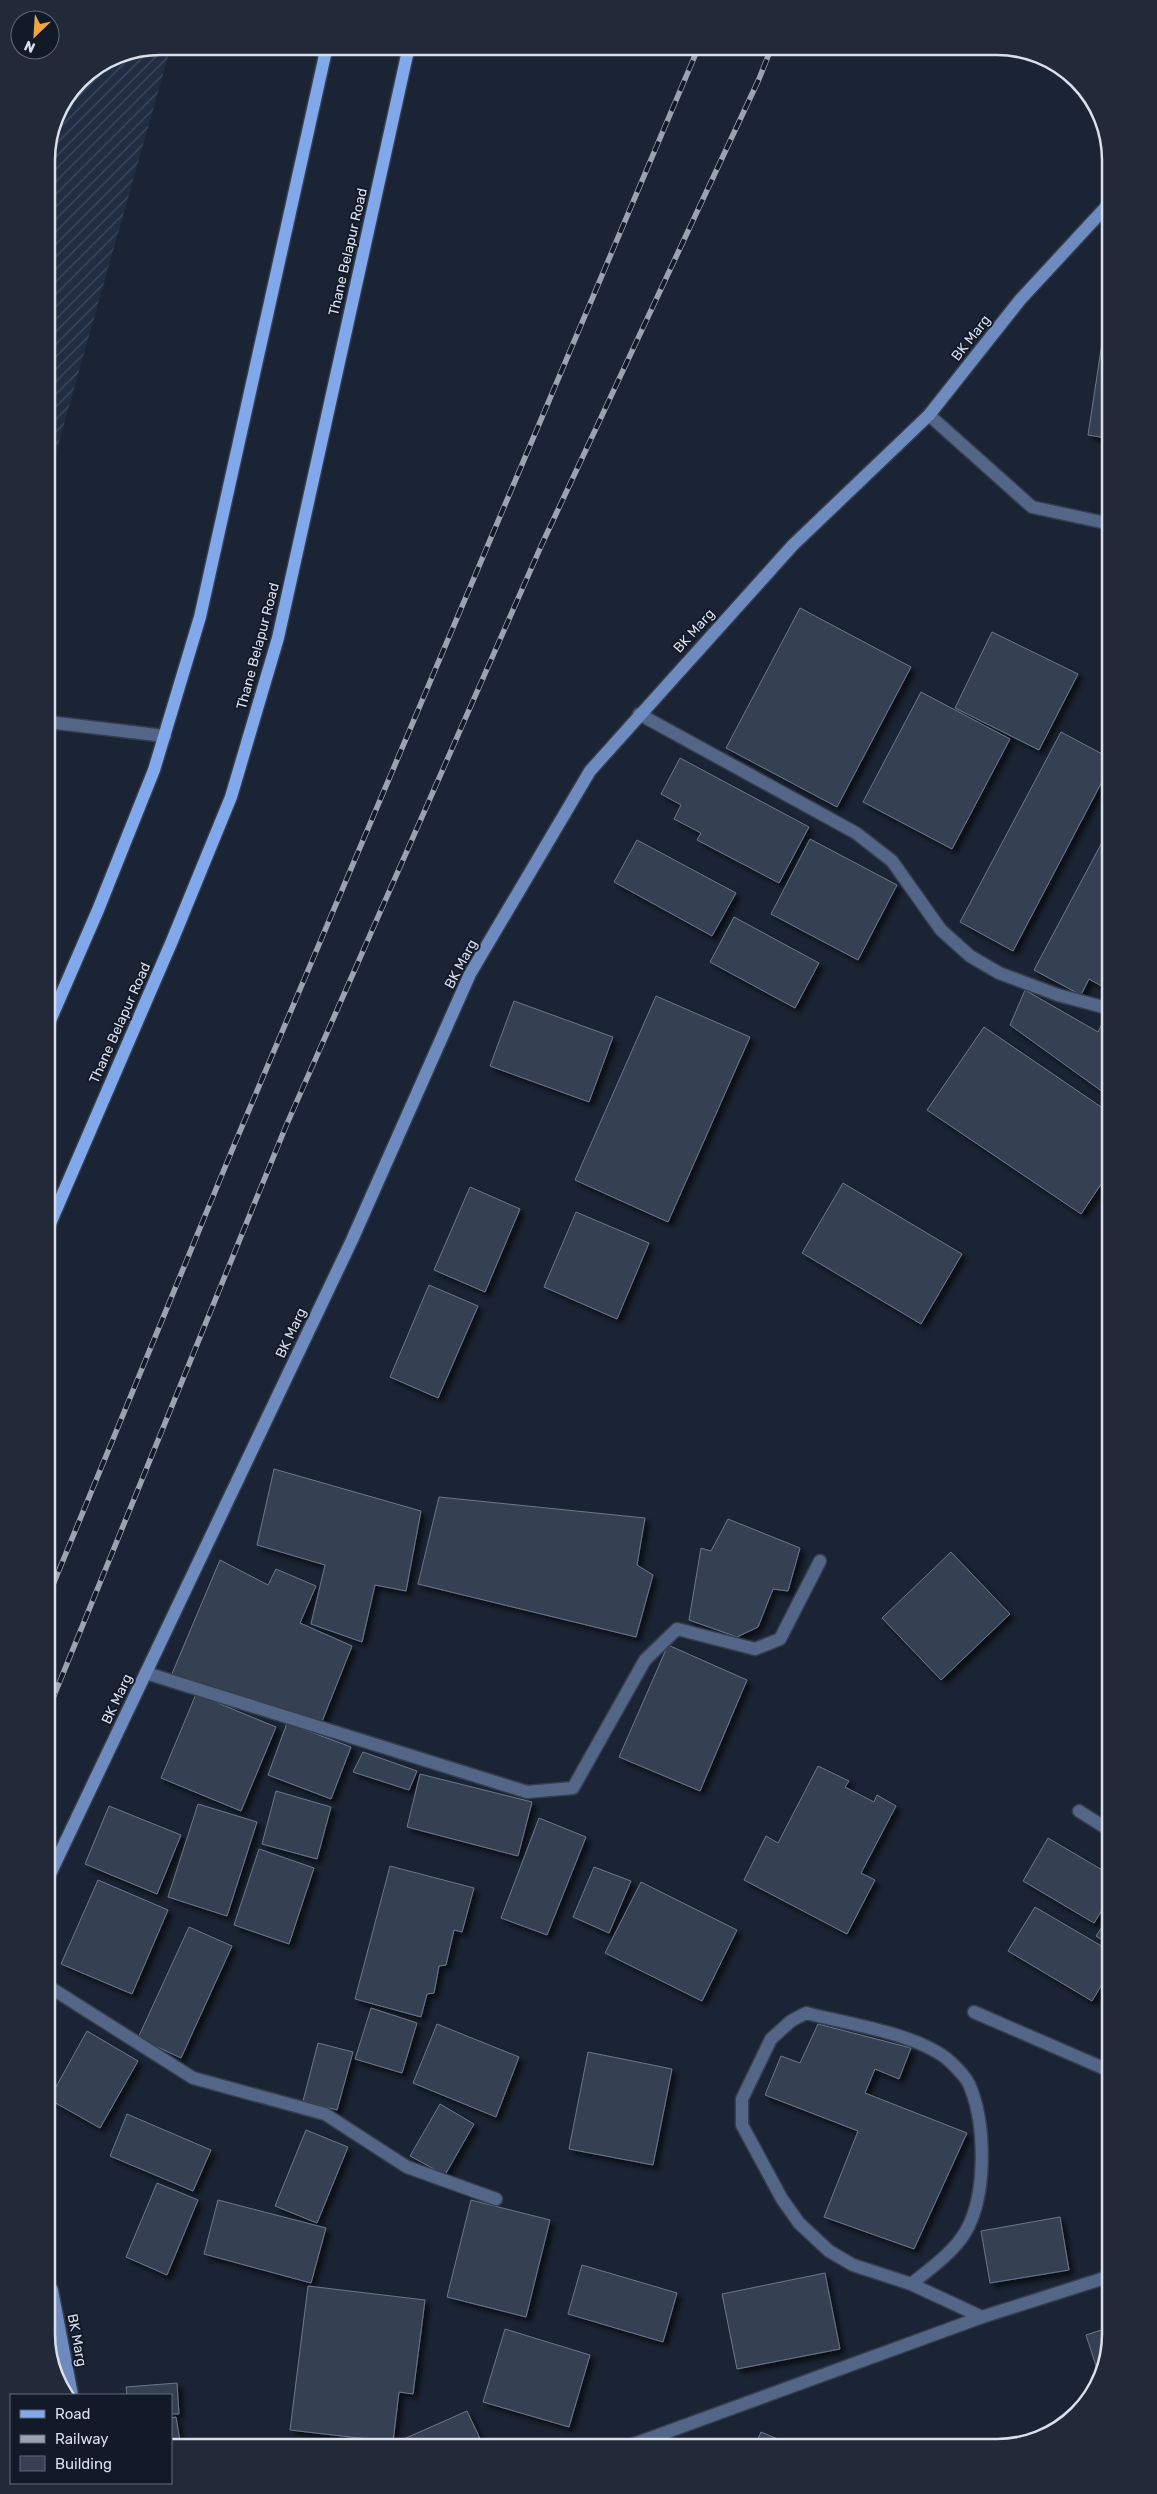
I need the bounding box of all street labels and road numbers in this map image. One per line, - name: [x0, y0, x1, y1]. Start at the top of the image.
- street label: Thane Belapur Road: [325, 186, 371, 318]
- street label: BK Marg: [948, 312, 994, 364]
- street label: Thane Belapur Road: [233, 581, 283, 711]
- street label: BK Marg: [670, 605, 718, 657]
- street label: BK Marg: [441, 936, 481, 992]
- street label: Thane Belapur Road: [86, 960, 154, 1086]
- street label: BK Marg: [272, 1305, 310, 1361]
- street label: BK Marg: [98, 1671, 136, 1727]
- street label: BK Marg: [64, 2312, 90, 2368]

